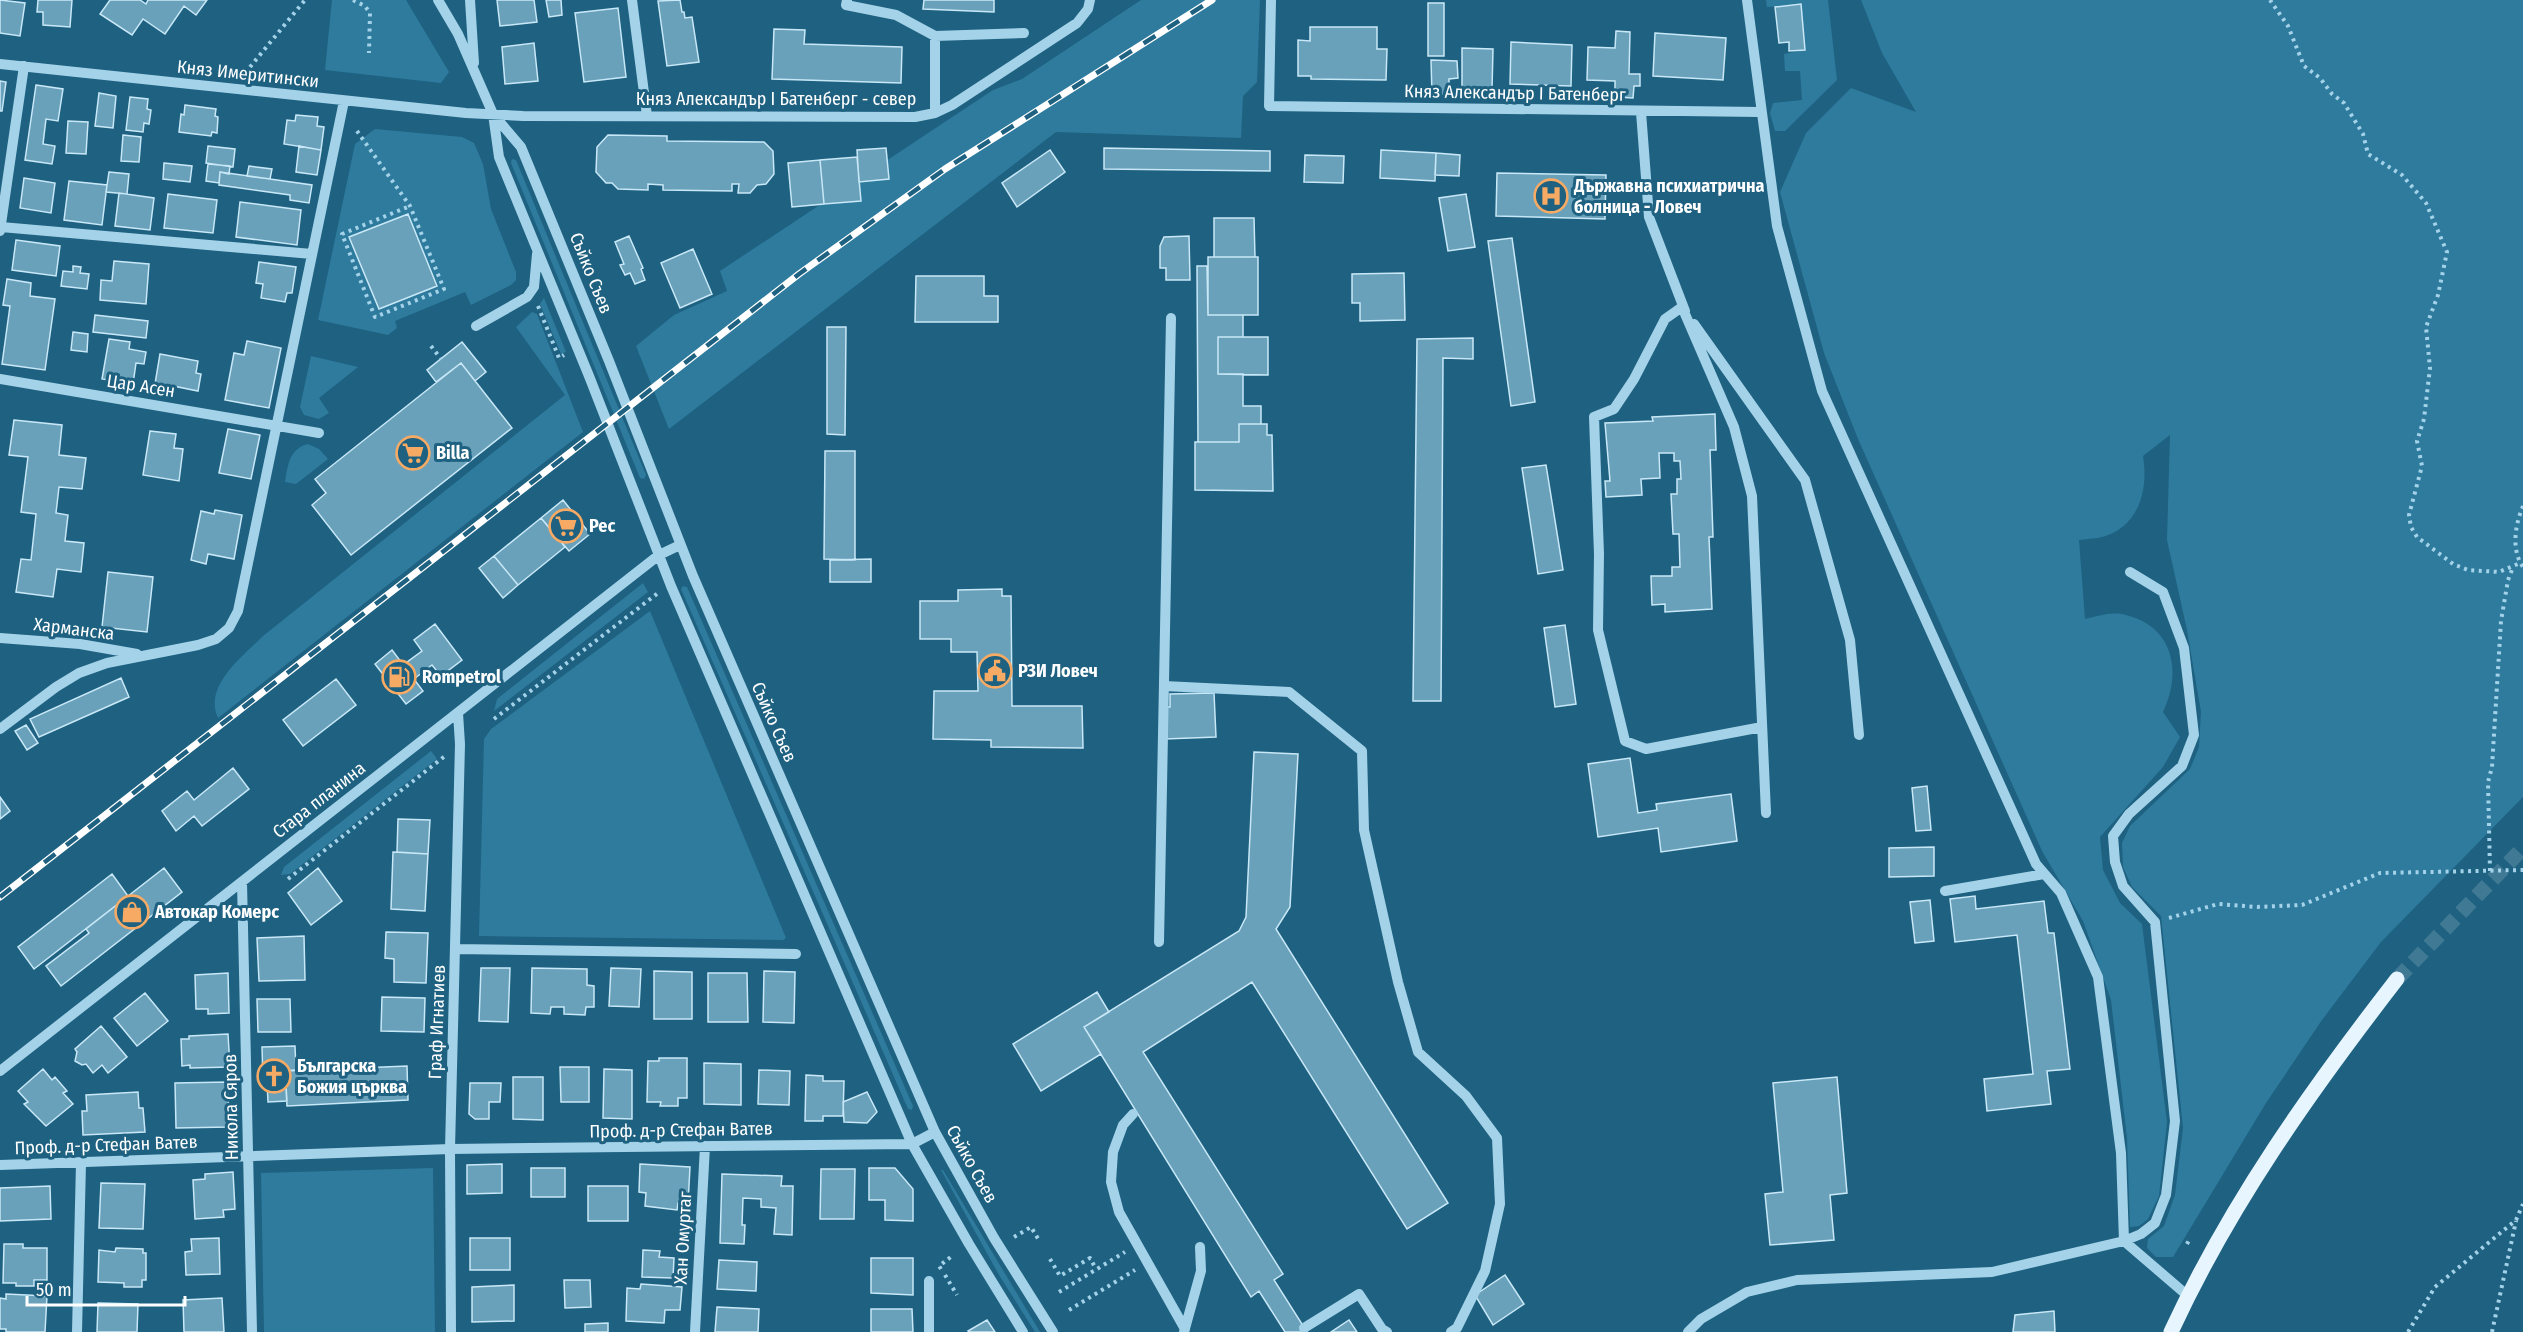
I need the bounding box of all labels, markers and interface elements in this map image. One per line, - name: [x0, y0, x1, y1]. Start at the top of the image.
- street label: Княз Имеритински: [176, 56, 320, 92]
- street label: Княз Александър I Батенберг: [1404, 80, 1626, 106]
- street label: Княз Александър I Батенберг - север: [636, 88, 916, 110]
- place label: Държавна психиатрична болница - Ловеч: [1573, 175, 1765, 218]
- hospital icon: Държавна психиатрична болница - Ловеч: [1533, 178, 1569, 214]
- street label: Съйко Съев: [565, 229, 617, 317]
- street label: Цар Асен: [105, 370, 177, 402]
- supermarket icon: Billa: [395, 435, 431, 471]
- place label: Billa: [436, 442, 469, 464]
- supermarket icon: Рес: [548, 508, 584, 544]
- place label: Рес: [589, 515, 615, 537]
- street label: Харманска: [32, 613, 116, 645]
- public building icon: РЗИ Ловеч: [977, 653, 1013, 689]
- fuel station icon: Rompetrol: [381, 659, 417, 695]
- place label: РЗИ Ловеч: [1018, 660, 1098, 682]
- place label: Rompetrol: [422, 666, 501, 688]
- street label: Съйко Съев: [747, 678, 801, 766]
- street label: Стара планина: [268, 757, 370, 843]
- shop icon: Автокар Комерс: [114, 894, 150, 930]
- place label: Автокар Комерс: [154, 901, 279, 923]
- street label: Граф Игнатиев: [424, 964, 450, 1080]
- street label: Никола Сяров: [219, 1054, 243, 1160]
- place label: Българска Божия църква: [297, 1055, 407, 1098]
- church icon: Българска Божия църква: [256, 1058, 292, 1094]
- street label: Проф. д-р Стефан Ватев: [589, 1117, 773, 1143]
- street label: Съйко Съев: [942, 1121, 1002, 1207]
- street label: Проф. д-р Стефан Ватев: [14, 1131, 198, 1159]
- street label: Хан Омуртаг: [670, 1191, 696, 1285]
- scale bar: [27, 1269, 184, 1307]
- text: 50 m: [36, 1279, 72, 1301]

